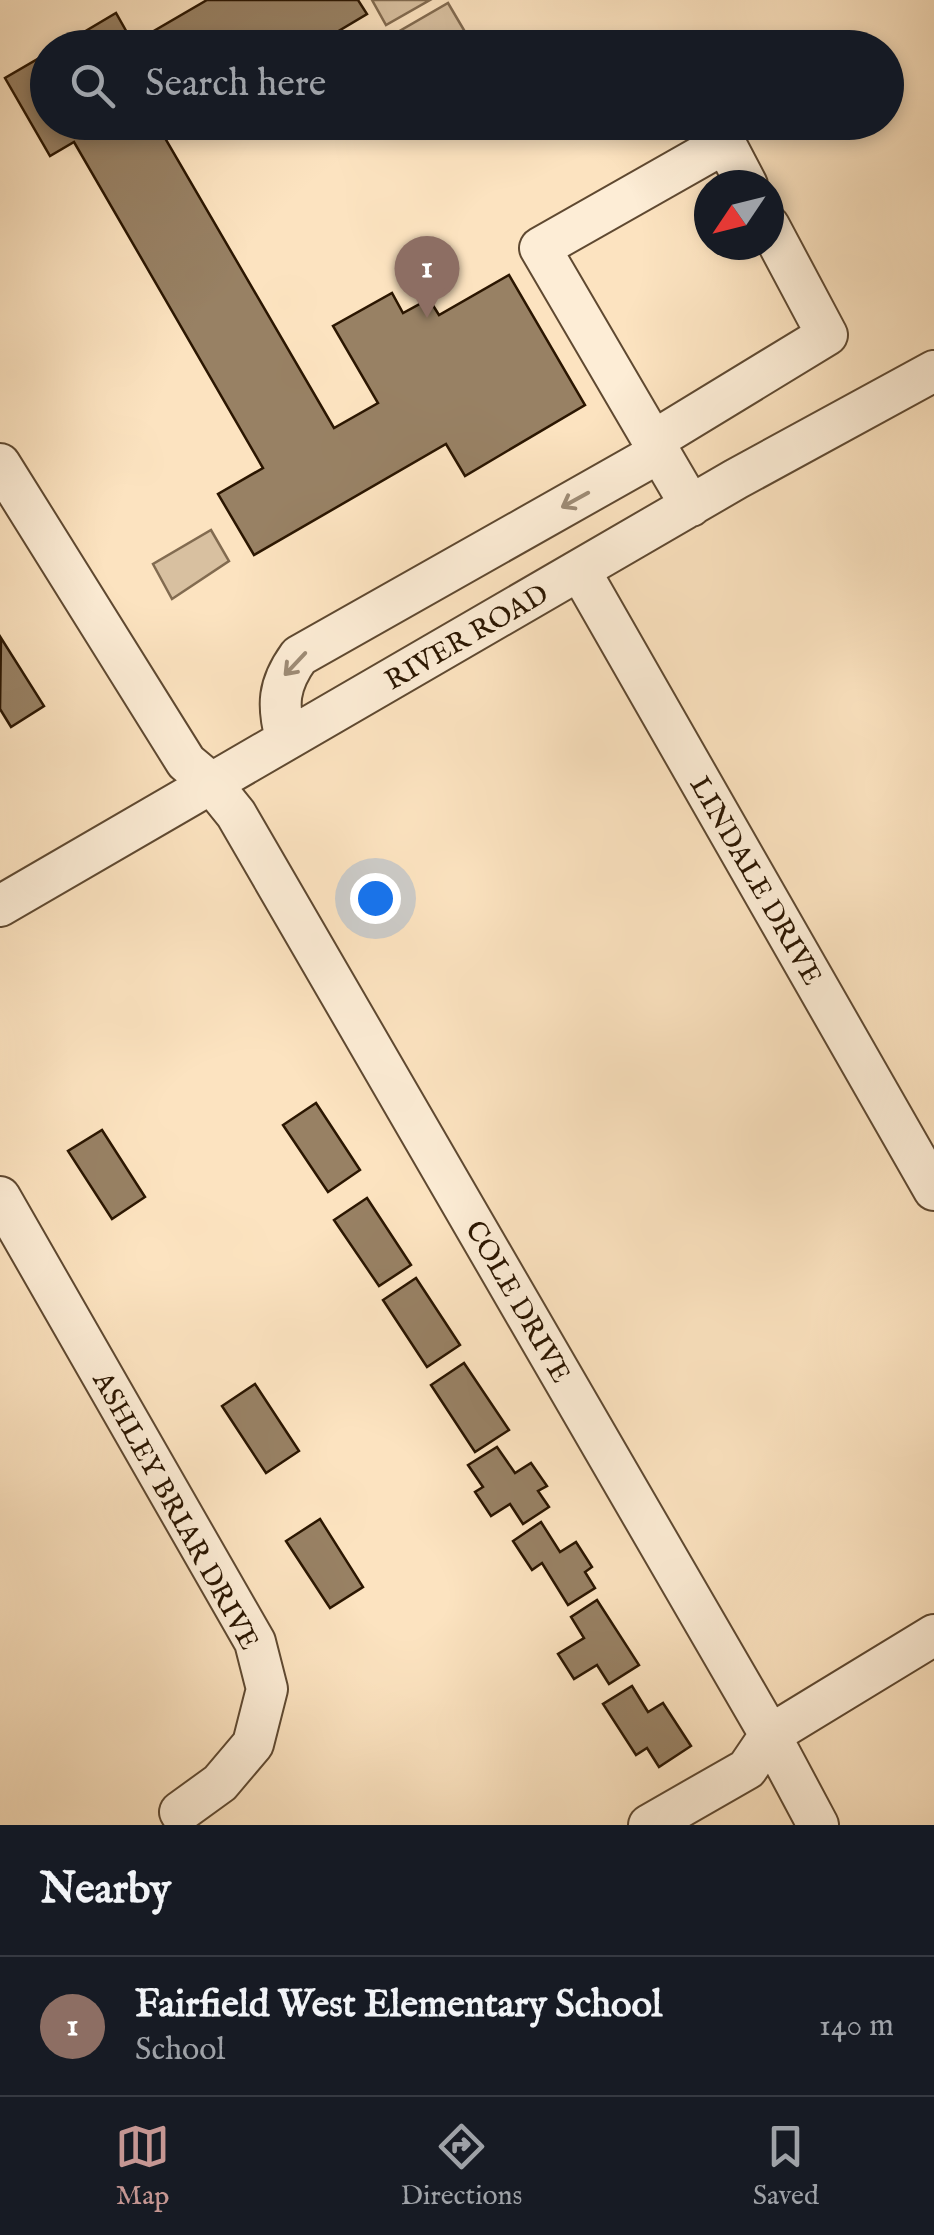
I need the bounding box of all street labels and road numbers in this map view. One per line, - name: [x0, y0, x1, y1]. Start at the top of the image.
- street label: RIVER ROAD: [379, 577, 555, 699]
- street label: LINDALE DRIVE: [681, 771, 829, 992]
- street label: COLE DRIVE: [456, 1215, 577, 1390]
- street label: ASHLEY BRIAR DRIVE: [83, 1365, 266, 1656]

